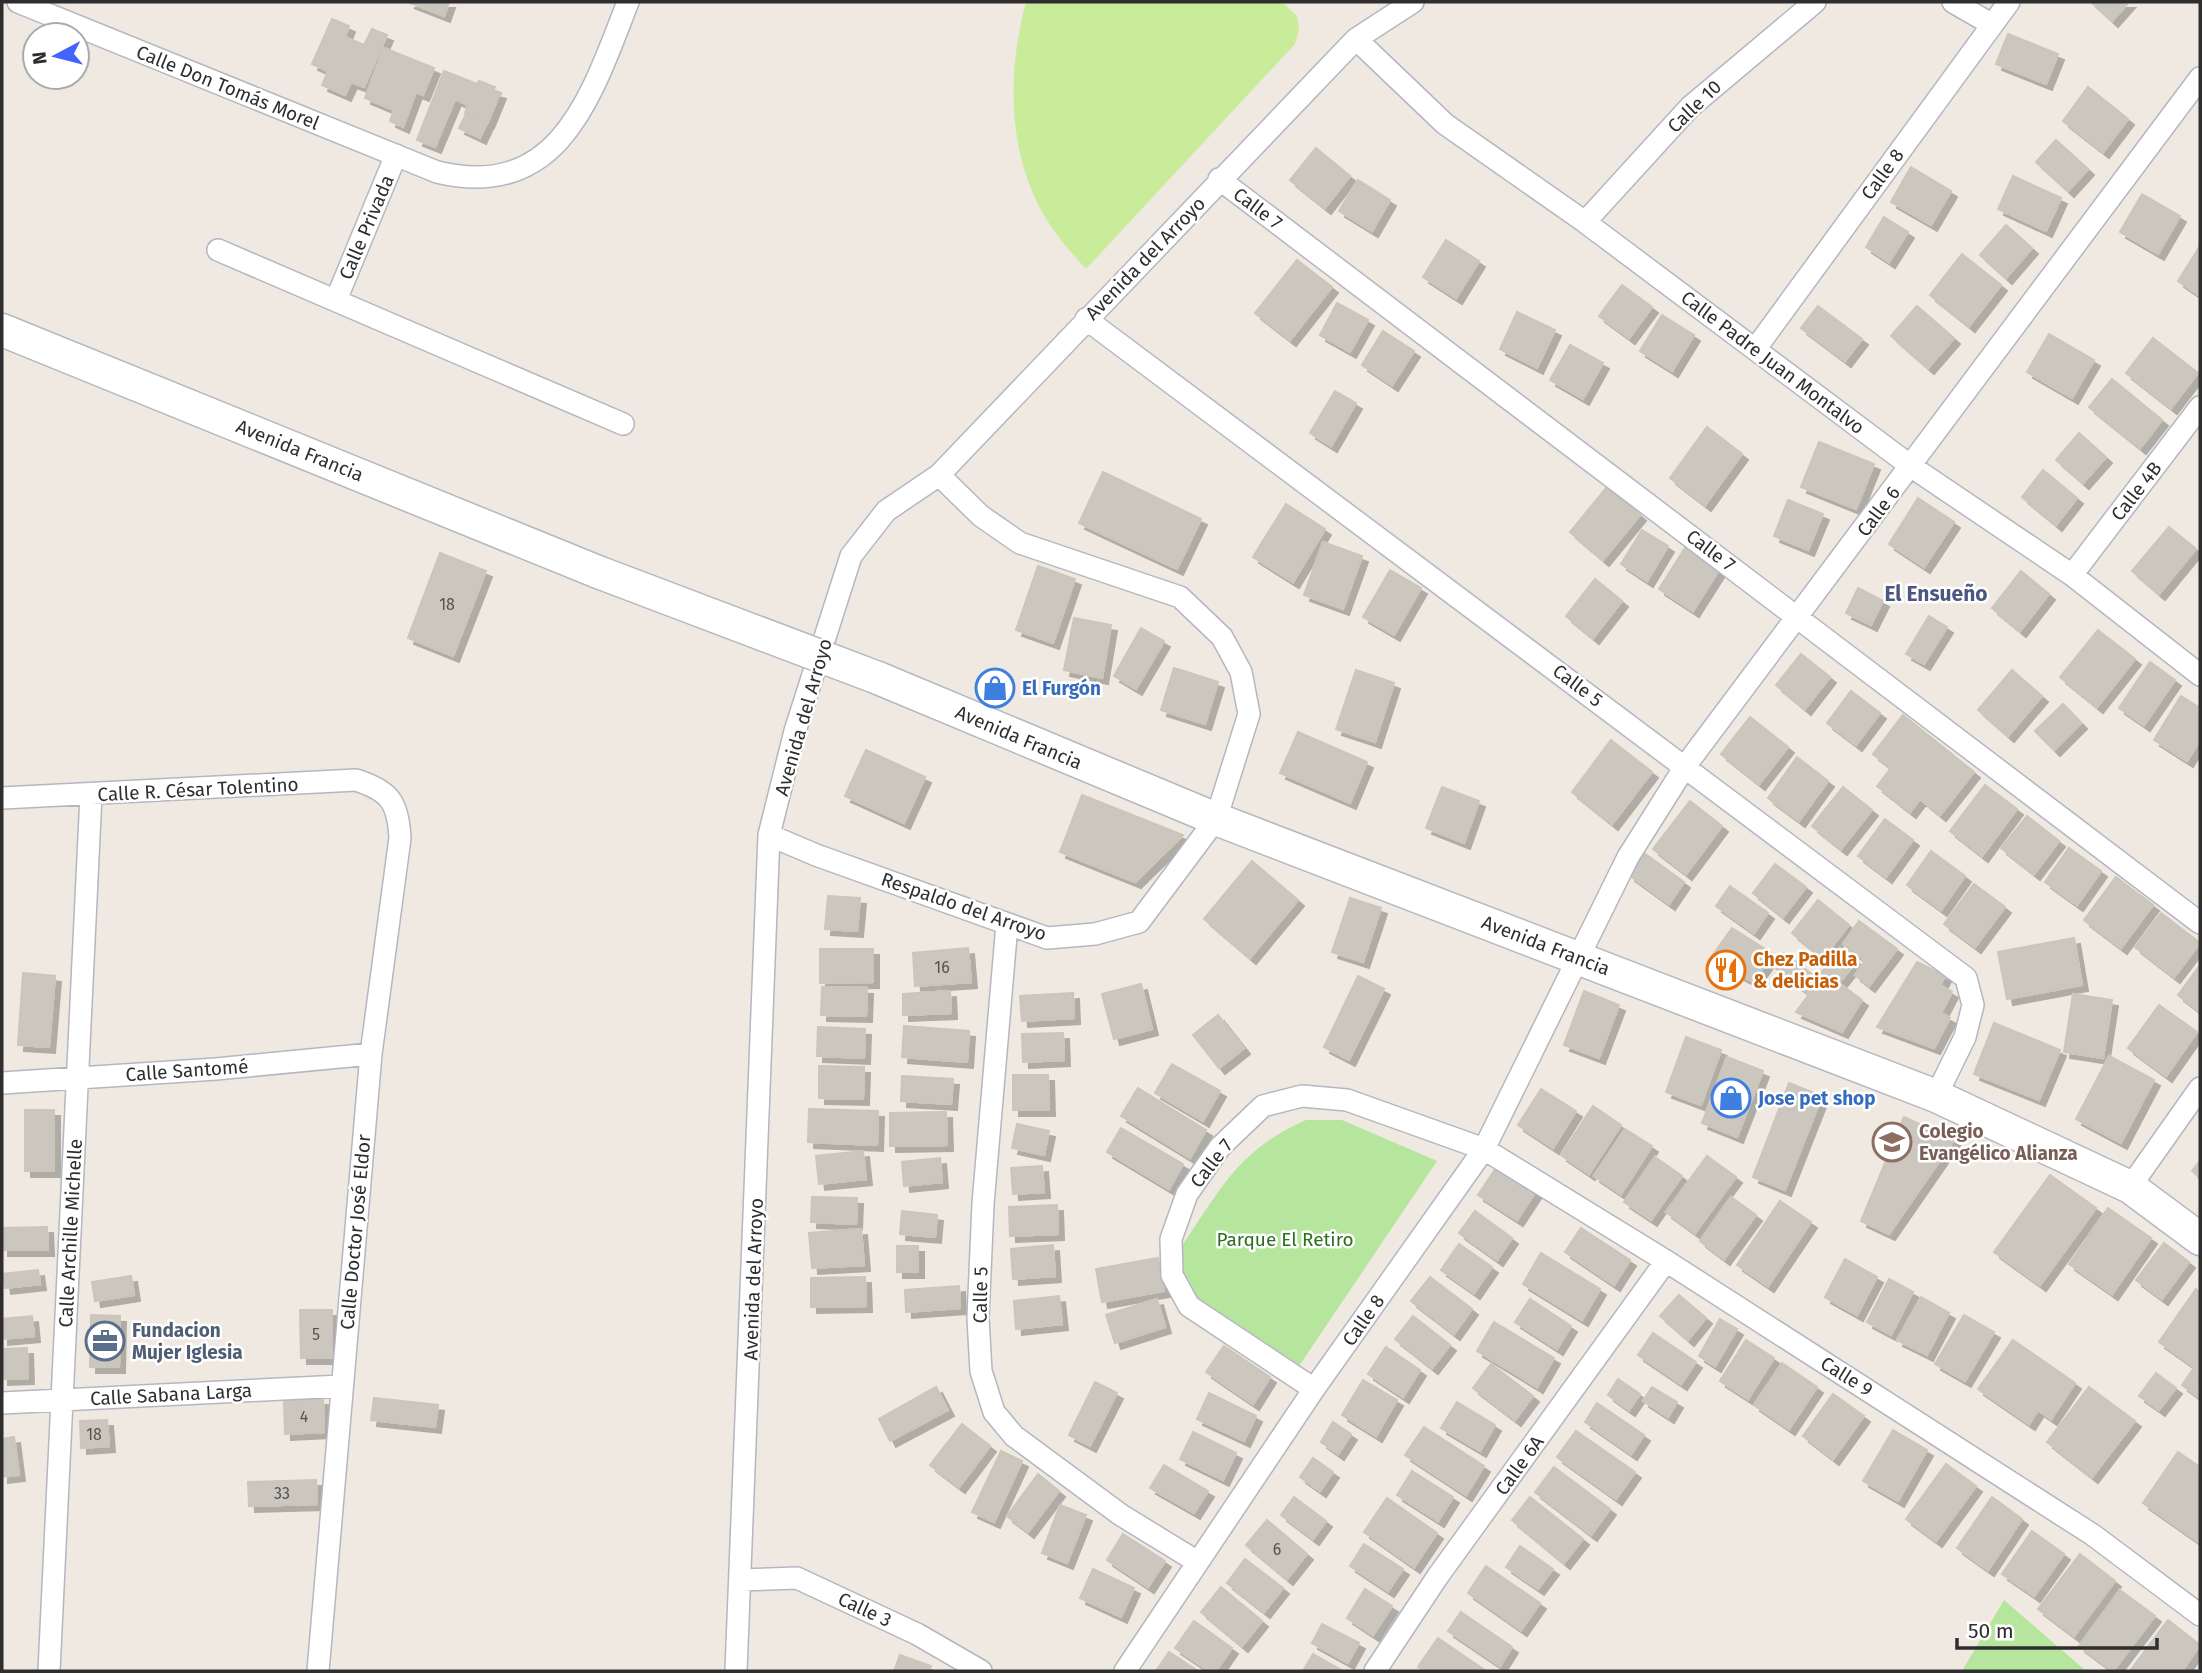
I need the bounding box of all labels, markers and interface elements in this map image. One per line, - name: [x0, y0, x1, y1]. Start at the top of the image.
- north arrow: [21, 21, 91, 91]
- street label: Calle Don Tomás Morel: [133, 40, 323, 135]
- text: N: [27, 50, 52, 66]
- street label: Calle 10: [1663, 75, 1726, 138]
- street label: Calle 8: [1856, 144, 1909, 204]
- street label: Calle Privada: [334, 171, 399, 283]
- street label: Calle 7: [1229, 183, 1287, 234]
- street label: Avenida del Arroyo: [1081, 192, 1210, 325]
- street label: Calle Padre Juan Montalvo: [1676, 286, 1869, 439]
- street label: Avenida Francia: [233, 414, 367, 486]
- street label: Calle 4B: [2106, 457, 2167, 525]
- street label: Calle 6: [1852, 482, 1905, 541]
- street label: Calle 7: [1682, 525, 1740, 576]
- district label: El Ensueño: [1884, 581, 1988, 607]
- house number: 18: [439, 595, 455, 614]
- street label: Avenida del Arroyo: [770, 636, 837, 798]
- street label: Calle 5: [1548, 659, 1607, 712]
- shop icon: El Furgón: [974, 667, 1016, 709]
- place label: El Furgón: [1022, 677, 1101, 700]
- street label: Avenida Francia: [952, 700, 1086, 774]
- street label: Calle R. César Tolentino: [97, 773, 299, 806]
- street label: Respaldo del Arroyo: [878, 867, 1050, 946]
- street label: Avenida Francia: [1479, 910, 1613, 980]
- place label: Chez Padilla & delicias: [1753, 948, 1857, 993]
- restaurant icon: Chez Padilla & delicias: [1705, 949, 1747, 991]
- house number: 16: [934, 958, 950, 977]
- street label: Calle Santomé: [125, 1055, 249, 1086]
- shop icon: Jose pet shop: [1710, 1077, 1752, 1119]
- place label: Jose pet shop: [1757, 1087, 1876, 1110]
- place label: Colegio Evangélico Alianza: [1919, 1120, 2078, 1165]
- school or university icon: Colegio Evangélico Alianza: [1871, 1121, 1913, 1163]
- street label: Calle Doctor José Eldor: [336, 1133, 376, 1331]
- street label: Calle 7: [1185, 1134, 1238, 1192]
- street label: Calle Archille Michelle: [54, 1138, 87, 1328]
- street label: Avenida del Arroyo: [739, 1197, 768, 1361]
- park label: Parque El Retiro: [1216, 1228, 1354, 1251]
- street label: Calle 5: [969, 1267, 992, 1323]
- street label: Calle 8: [1337, 1290, 1389, 1350]
- place label: Fundacion Mujer Iglesia: [132, 1319, 243, 1364]
- office icon: Fundacion Mujer Iglesia: [84, 1320, 126, 1362]
- house number: 5: [312, 1325, 320, 1344]
- street label: Calle 9: [1816, 1352, 1877, 1401]
- street label: Calle Sabana Larga: [89, 1379, 253, 1410]
- house number: 4: [300, 1407, 309, 1426]
- house number: 18: [86, 1425, 102, 1444]
- street label: Calle 6A: [1490, 1431, 1549, 1500]
- house number: 33: [274, 1484, 290, 1503]
- house number: 6: [1273, 1540, 1281, 1559]
- street label: Calle 3: [834, 1587, 895, 1632]
- scale bar: [1957, 1606, 2156, 1650]
- text: 50 m: [1968, 1618, 2014, 1644]

